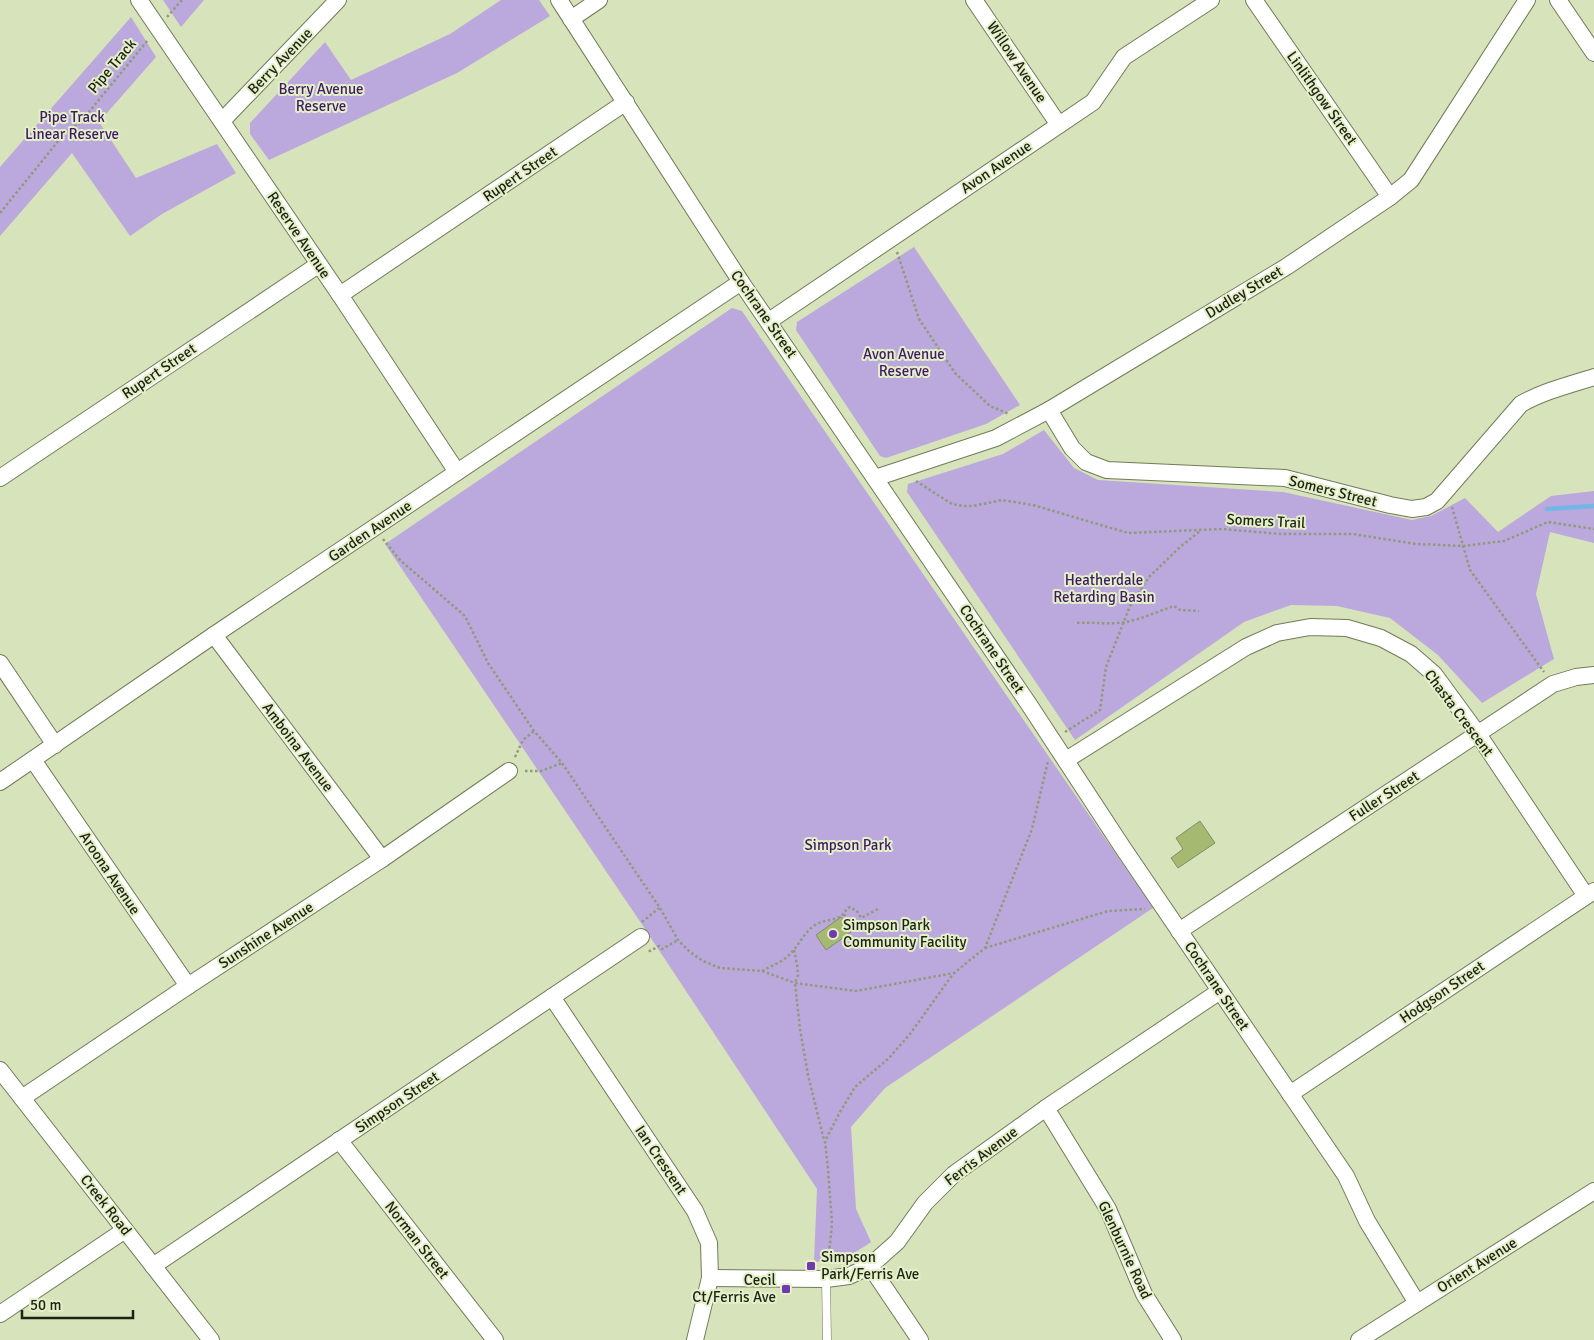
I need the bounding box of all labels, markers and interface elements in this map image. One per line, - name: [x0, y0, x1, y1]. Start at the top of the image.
- street label: Willow Avenue: [983, 18, 1051, 106]
- street label: Berry Avenue: [244, 24, 316, 98]
- street label: Pipe Track: [84, 35, 140, 97]
- street label: Linlithgow Street: [1283, 48, 1361, 148]
- park label: Berry Avenue Reserve: [278, 80, 364, 115]
- park label: Pipe Track Linear Reserve: [25, 108, 119, 143]
- street label: Avon Avenue: [957, 137, 1035, 197]
- street label: Rupert Street: [479, 143, 561, 205]
- street label: Reserve Avenue: [263, 188, 335, 282]
- street label: Dudley Street: [1202, 262, 1286, 322]
- street label: Cochrane Street: [727, 267, 801, 361]
- street label: Rupert Street: [118, 340, 200, 402]
- park label: Avon Avenue Reserve: [863, 345, 945, 380]
- street label: Somers Street: [1287, 471, 1379, 511]
- street label: Garden Avenue: [325, 497, 415, 565]
- street label: Somers Trail: [1226, 510, 1306, 532]
- park label: Heatherdale Retarding Basin: [1053, 571, 1155, 606]
- street label: Cochrane Street: [956, 601, 1028, 697]
- street label: Chasta Crescent: [1421, 666, 1497, 760]
- street label: Amboina Avenue: [259, 699, 337, 795]
- street label: Fuller Street: [1346, 767, 1422, 825]
- street label: Aroona Avenue: [76, 828, 144, 918]
- park label: Simpson Park: [805, 836, 892, 854]
- street label: Sunshine Avenue: [215, 898, 317, 972]
- place label: Simpson Park Community Facility: [843, 916, 966, 951]
- marker: Simpson Park Community Facility: [827, 928, 839, 940]
- street label: Cochrane Street: [1181, 938, 1253, 1034]
- street label: Hodgson Street: [1396, 957, 1488, 1027]
- street label: Simpson Street: [352, 1067, 442, 1137]
- street label: Ian Crescent: [631, 1122, 691, 1198]
- street label: Ferris Avenue: [941, 1123, 1021, 1189]
- street label: Creek Road: [77, 1171, 135, 1239]
- street label: Norman Street: [381, 1198, 453, 1282]
- street label: Glenburnie Road: [1094, 1198, 1156, 1302]
- street label: Orient Avenue: [1434, 1233, 1520, 1297]
- place label: Simpson Park/Ferris Ave: [821, 1248, 919, 1283]
- marker: Simpson Park/Ferris Ave: [805, 1260, 817, 1272]
- place label: Cecil Ct/Ferris Ave: [692, 1271, 776, 1306]
- marker: Cecil Ct/Ferris Ave: [780, 1283, 792, 1295]
- scale bar: [22, 1288, 134, 1320]
- text: 50 m: [30, 1296, 61, 1314]

